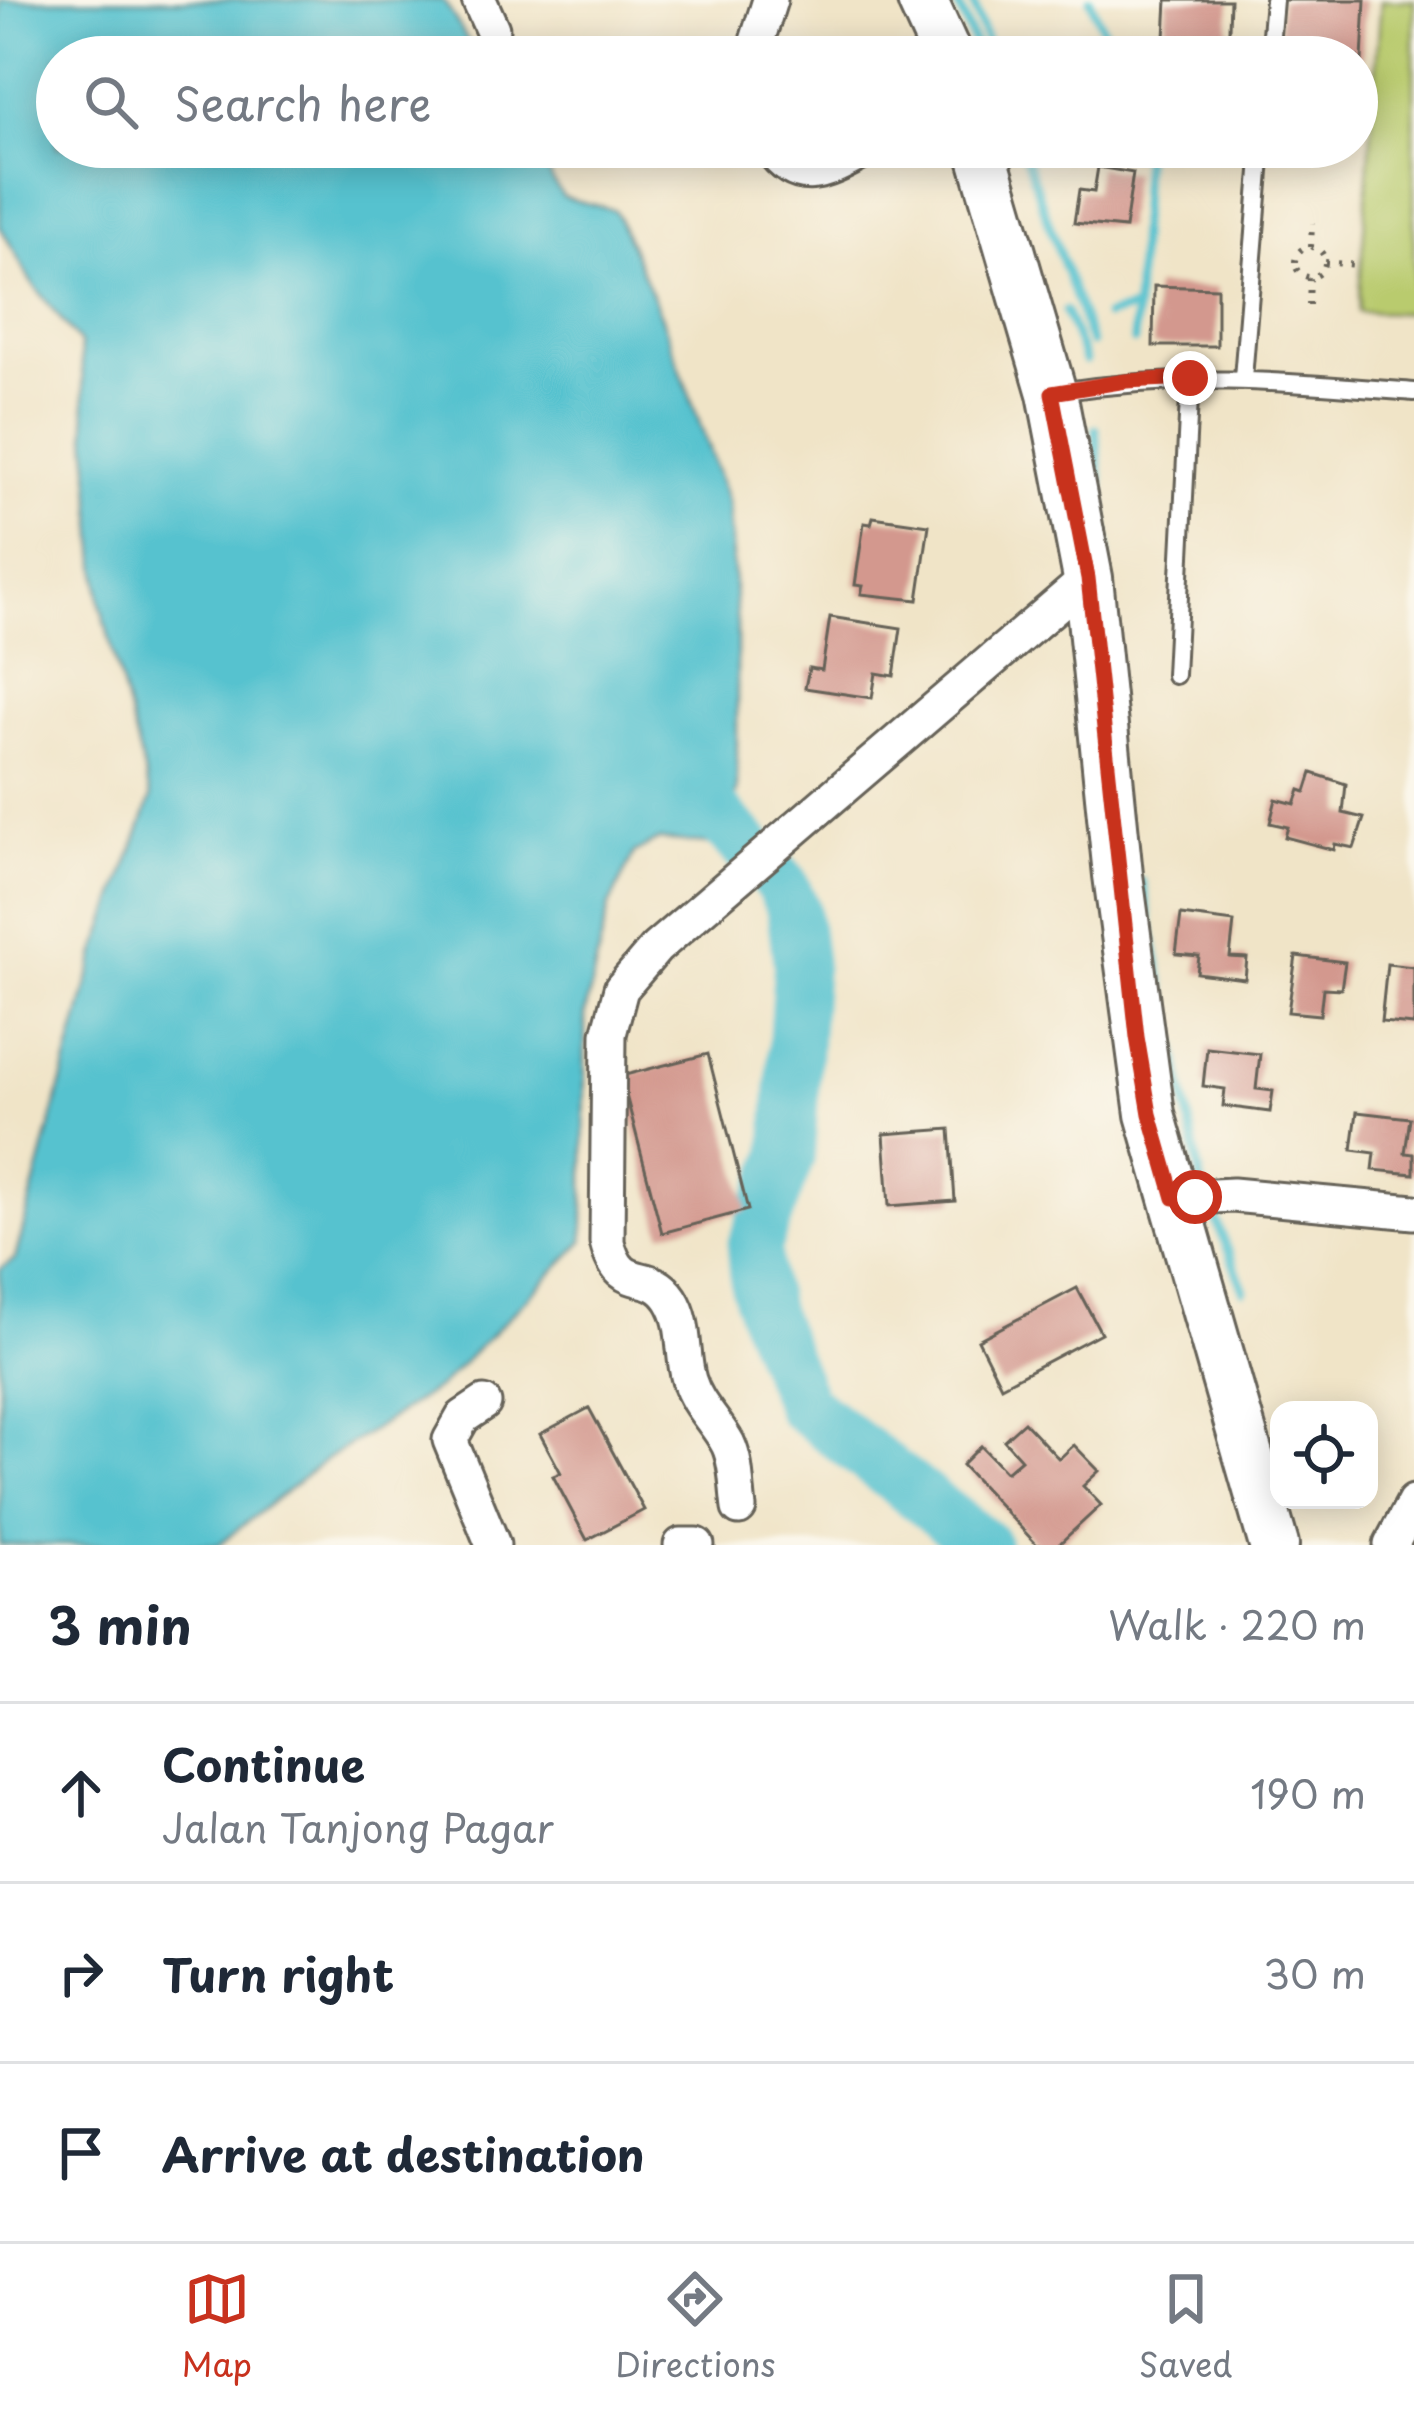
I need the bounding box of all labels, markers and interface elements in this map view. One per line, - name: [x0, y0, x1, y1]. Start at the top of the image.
- search box: [36, 36, 1378, 168]
- text: Search here: [174, 68, 431, 136]
- icon: search: [78, 69, 144, 135]
- route end: [1163, 351, 1217, 405]
- route start: [1168, 1170, 1222, 1224]
- map controls: [1270, 1401, 1378, 1509]
- button: locate: [1270, 1401, 1378, 1509]
- text: 3 min: [48, 1585, 192, 1662]
- text: Walk · 220 m: [1108, 1594, 1366, 1653]
- text: Continue: [162, 1729, 365, 1797]
- icon: ahead: [48, 1760, 114, 1826]
- text: 190 m: [1250, 1763, 1366, 1822]
- text: Jalan Tanjong Pagar: [162, 1797, 554, 1856]
- text: Turn right: [162, 1939, 394, 2007]
- icon: right: [48, 1940, 114, 2006]
- text: 30 m: [1263, 1943, 1366, 2002]
- text: Arrive at destination: [162, 2119, 645, 2187]
- icon: arrive: [48, 2120, 114, 2186]
- tab: Map: [182, 2266, 252, 2388]
- tab: Directions: [615, 2266, 776, 2388]
- tab: Saved: [1139, 2266, 1232, 2388]

